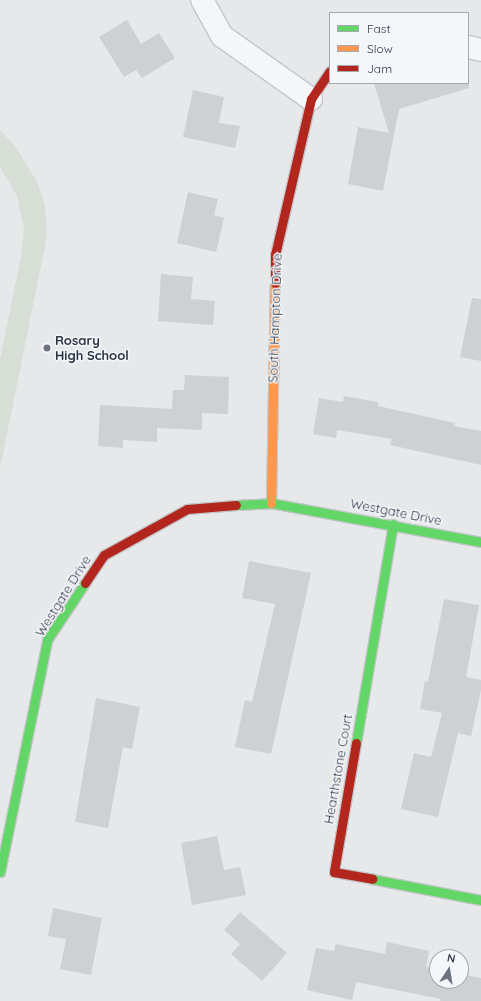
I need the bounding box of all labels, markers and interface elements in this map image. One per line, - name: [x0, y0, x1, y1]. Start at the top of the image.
- legend: [329, 12, 469, 84]
- text: Fast: [367, 21, 391, 36]
- text: Slow: [367, 41, 393, 56]
- text: Jam: [367, 61, 392, 76]
- street label: South Hampton Drive: [265, 253, 285, 383]
- place label: Rosary High School: [55, 333, 129, 364]
- marker: Rosary High School: [42, 343, 52, 353]
- street label: Westgate Drive: [349, 496, 443, 528]
- street label: Westgate Drive: [32, 553, 94, 639]
- street label: Hearthstone Court: [321, 713, 355, 825]
- north arrow: [429, 949, 469, 989]
- text: N: [446, 951, 457, 966]

